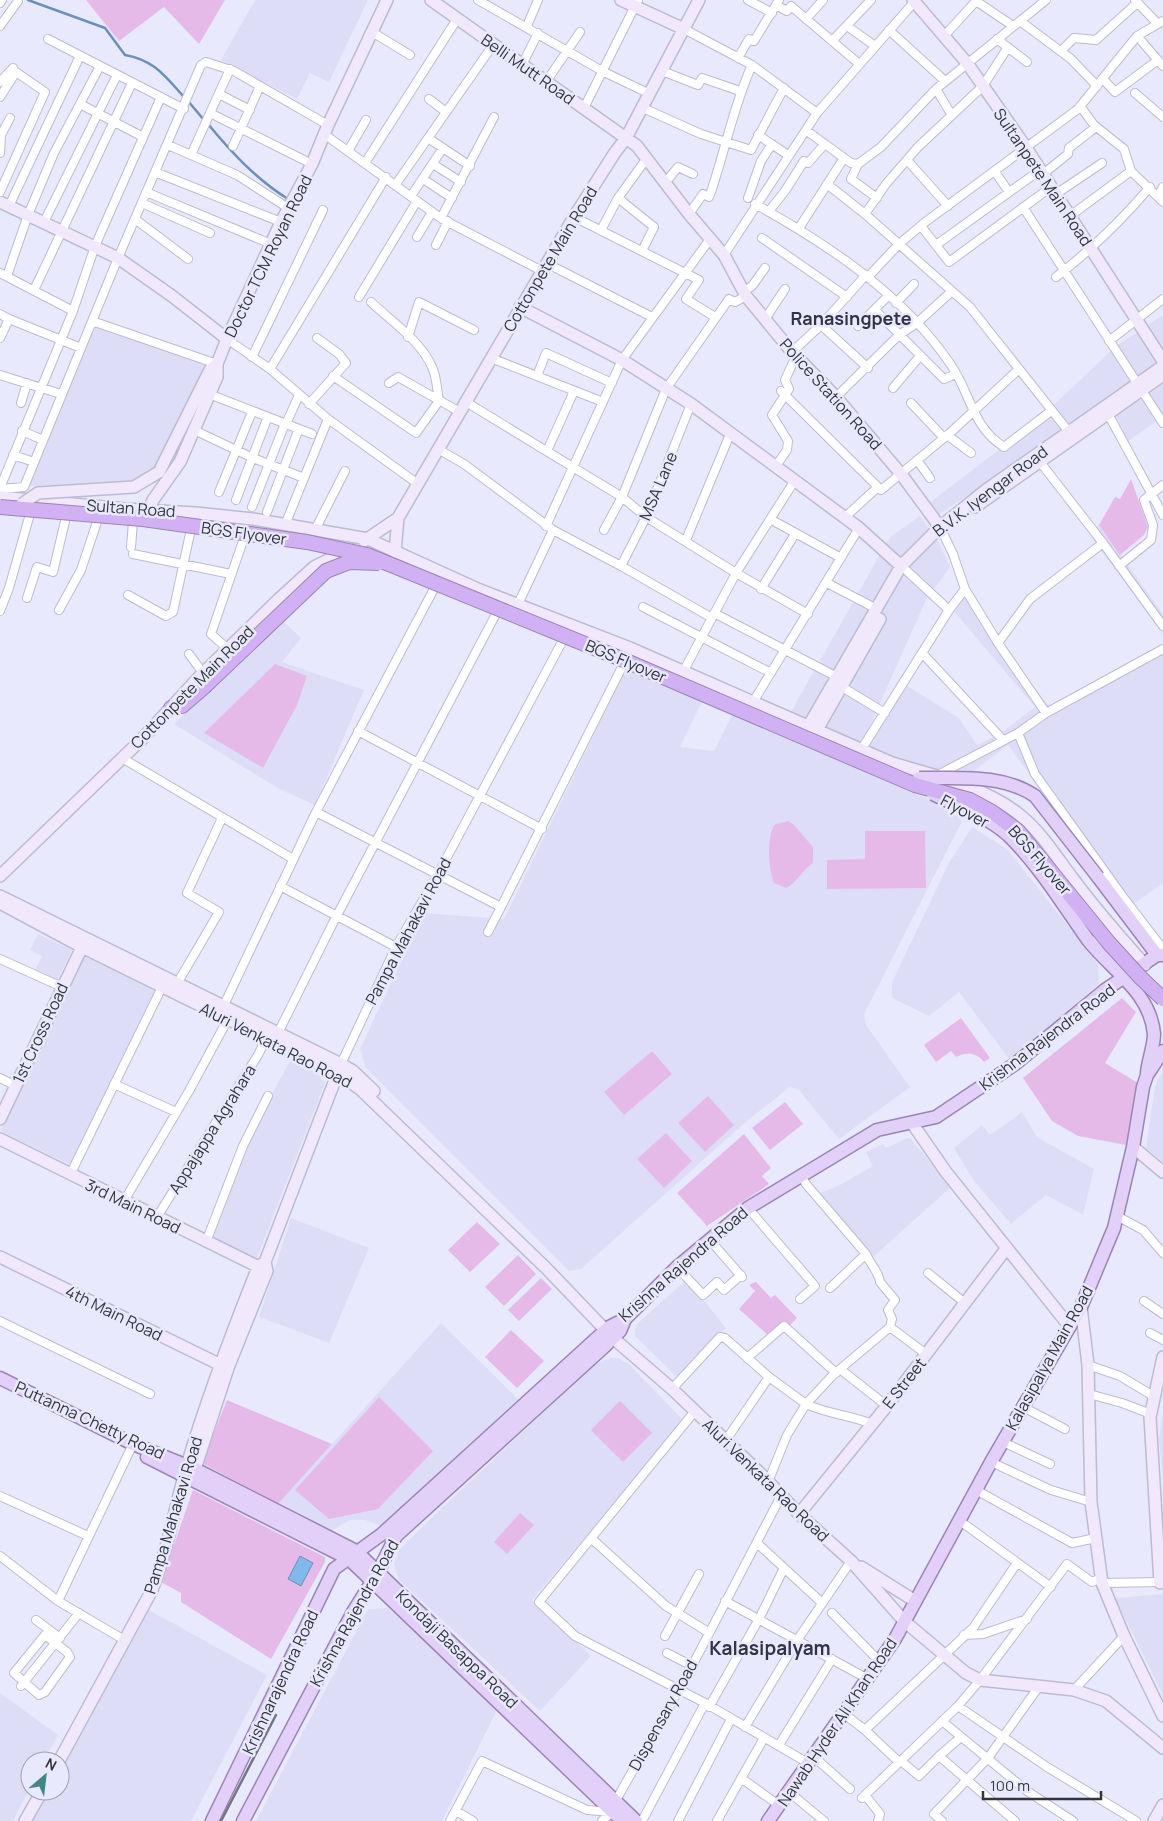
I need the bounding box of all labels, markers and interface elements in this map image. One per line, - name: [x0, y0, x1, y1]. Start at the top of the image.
- street label: Belli Mutt Road: [477, 29, 579, 109]
- street label: Sultanpete Main Road: [989, 104, 1097, 250]
- street label: Doctor TCM Royan Road: [219, 171, 317, 341]
- street label: Cottonpete Main Road: [498, 182, 602, 336]
- district label: Ranasingpete: [790, 306, 912, 330]
- street label: Police Station Road: [775, 333, 887, 455]
- street label: B.V.K. Iyengar Road: [928, 441, 1052, 541]
- street label: MSA Lane: [634, 448, 682, 524]
- street label: Sultan Road: [86, 494, 176, 522]
- street label: BGS Flyover: [200, 516, 288, 550]
- street label: Cottonpete Main Road: [126, 621, 258, 753]
- street label: BGS Flyover: [582, 634, 670, 688]
- street label: Flyover: [937, 789, 993, 833]
- street label: BGS Flyover: [1003, 820, 1077, 900]
- street label: Pampa Mahakavi Road: [360, 854, 456, 1008]
- street label: 1st Cross Road: [7, 979, 73, 1087]
- street label: Krishna Rajendra Road: [974, 979, 1120, 1095]
- street label: Aluri Venkata Rao Road: [196, 997, 356, 1093]
- street label: Appajappa Agrahara: [163, 1060, 261, 1198]
- street label: 3rd Main Road: [82, 1173, 184, 1239]
- street label: Krishna Rajendra Road: [614, 1202, 752, 1326]
- street label: 4th Main Road: [62, 1280, 166, 1346]
- street label: Kalasipalya Main Road: [1000, 1282, 1098, 1434]
- street label: E Street: [877, 1353, 931, 1413]
- street label: Puttanna Chetty Road: [12, 1376, 168, 1464]
- street label: Aluri Venkata Rao Road: [698, 1414, 834, 1546]
- street label: Pampa Mahakavi Road: [139, 1434, 207, 1596]
- street label: Krishna Rajendra Road: [304, 1536, 404, 1690]
- street label: Kondaji Basappa Road: [391, 1585, 523, 1713]
- street label: Krishnarajendra Road: [237, 1606, 323, 1758]
- street label: Nawab Hyder Ali Khan Road: [772, 1633, 902, 1811]
- district label: Kalasipalyam: [709, 1635, 831, 1661]
- street label: Dispensary Road: [623, 1656, 703, 1774]
- north arrow: [20, 1751, 70, 1801]
- text: N: [42, 1753, 60, 1775]
- scale bar: [983, 1768, 1100, 1800]
- text: 100 m: [990, 1775, 1030, 1796]

